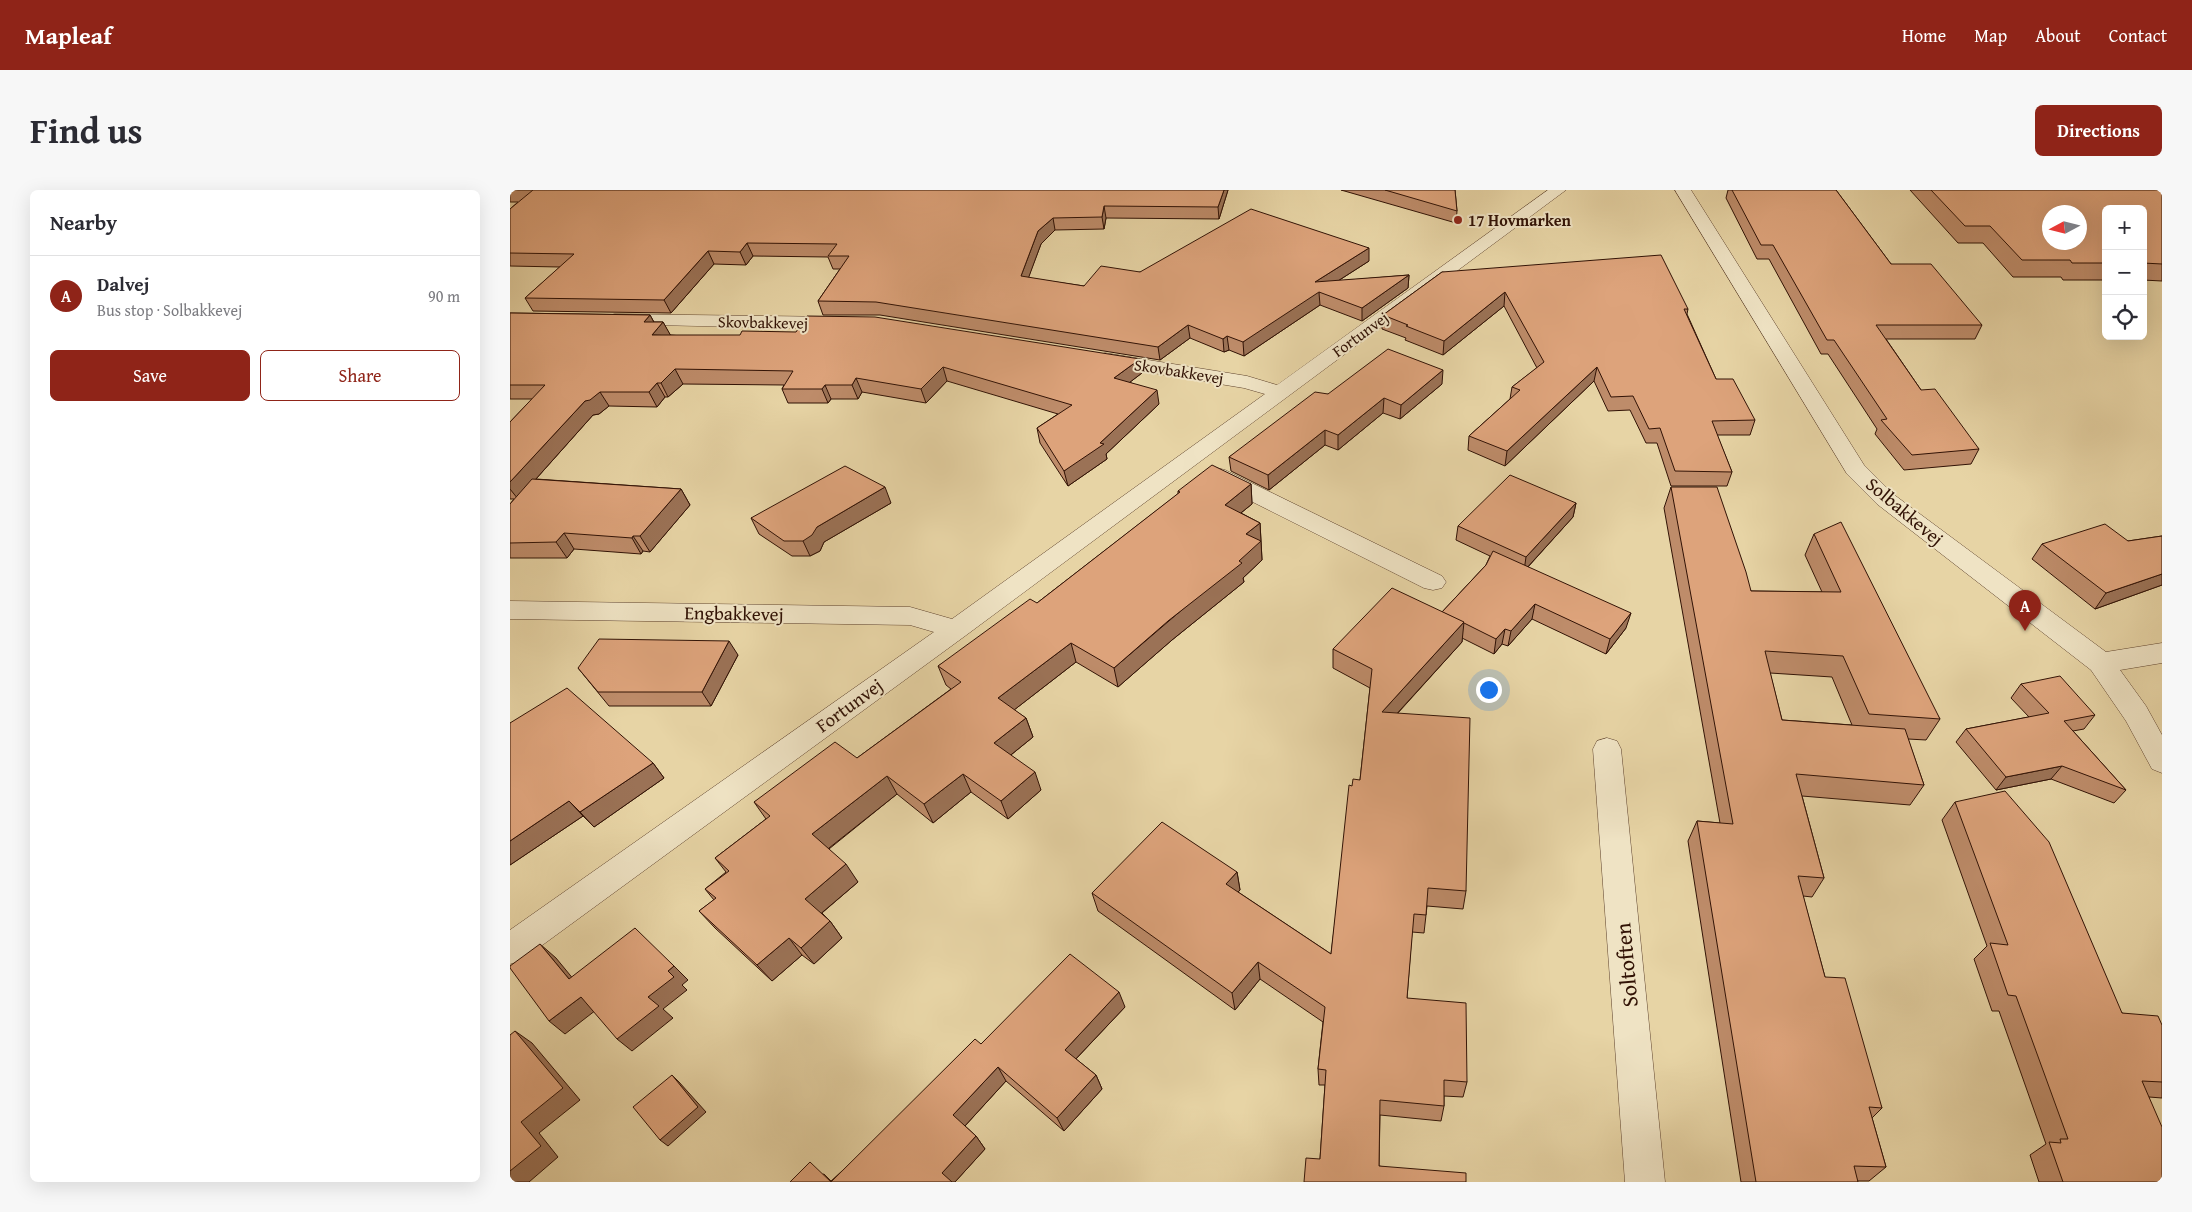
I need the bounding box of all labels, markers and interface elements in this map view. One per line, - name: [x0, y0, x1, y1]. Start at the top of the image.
- text: Mapleaf: [25, 18, 112, 53]
- text: Home: [1902, 22, 1946, 49]
- text: Map: [1974, 22, 2007, 49]
- text: About: [2035, 22, 2081, 49]
- text: Contact: [2109, 22, 2167, 49]
- text: Find us: [30, 105, 143, 156]
- button: Directions: [2035, 105, 2162, 156]
- north arrow: [2042, 205, 2087, 250]
- map controls: [2102, 205, 2147, 340]
- button: +: [2102, 205, 2147, 250]
- text: Nearby: [50, 207, 117, 238]
- place label: 17 Hovmarken: [1468, 208, 1571, 232]
- marker: 17 Hovmarken: [1452, 214, 1464, 226]
- button: −: [2102, 250, 2147, 295]
- text: Dalvej: [97, 270, 149, 298]
- text: A: [61, 284, 71, 308]
- text: 90 m: [428, 284, 460, 308]
- button: locate: [2102, 295, 2147, 340]
- text: Bus stop · Solbakkevej: [97, 298, 242, 322]
- street label: Fortunvej: [1327, 305, 1393, 363]
- street label: Skovbakkevej: [718, 309, 808, 335]
- button: Save: [50, 350, 250, 401]
- button: Share: [260, 350, 460, 401]
- street label: Skovbakkevej: [1133, 352, 1225, 390]
- street label: Solbakkevej: [1860, 470, 1950, 552]
- pin: A: [2009, 590, 2041, 631]
- street label: Engbakkevej: [684, 598, 784, 628]
- street label: Fortunvej: [810, 671, 888, 739]
- your location: [1476, 677, 1502, 703]
- street label: Soltoften: [1606, 921, 1646, 1009]

